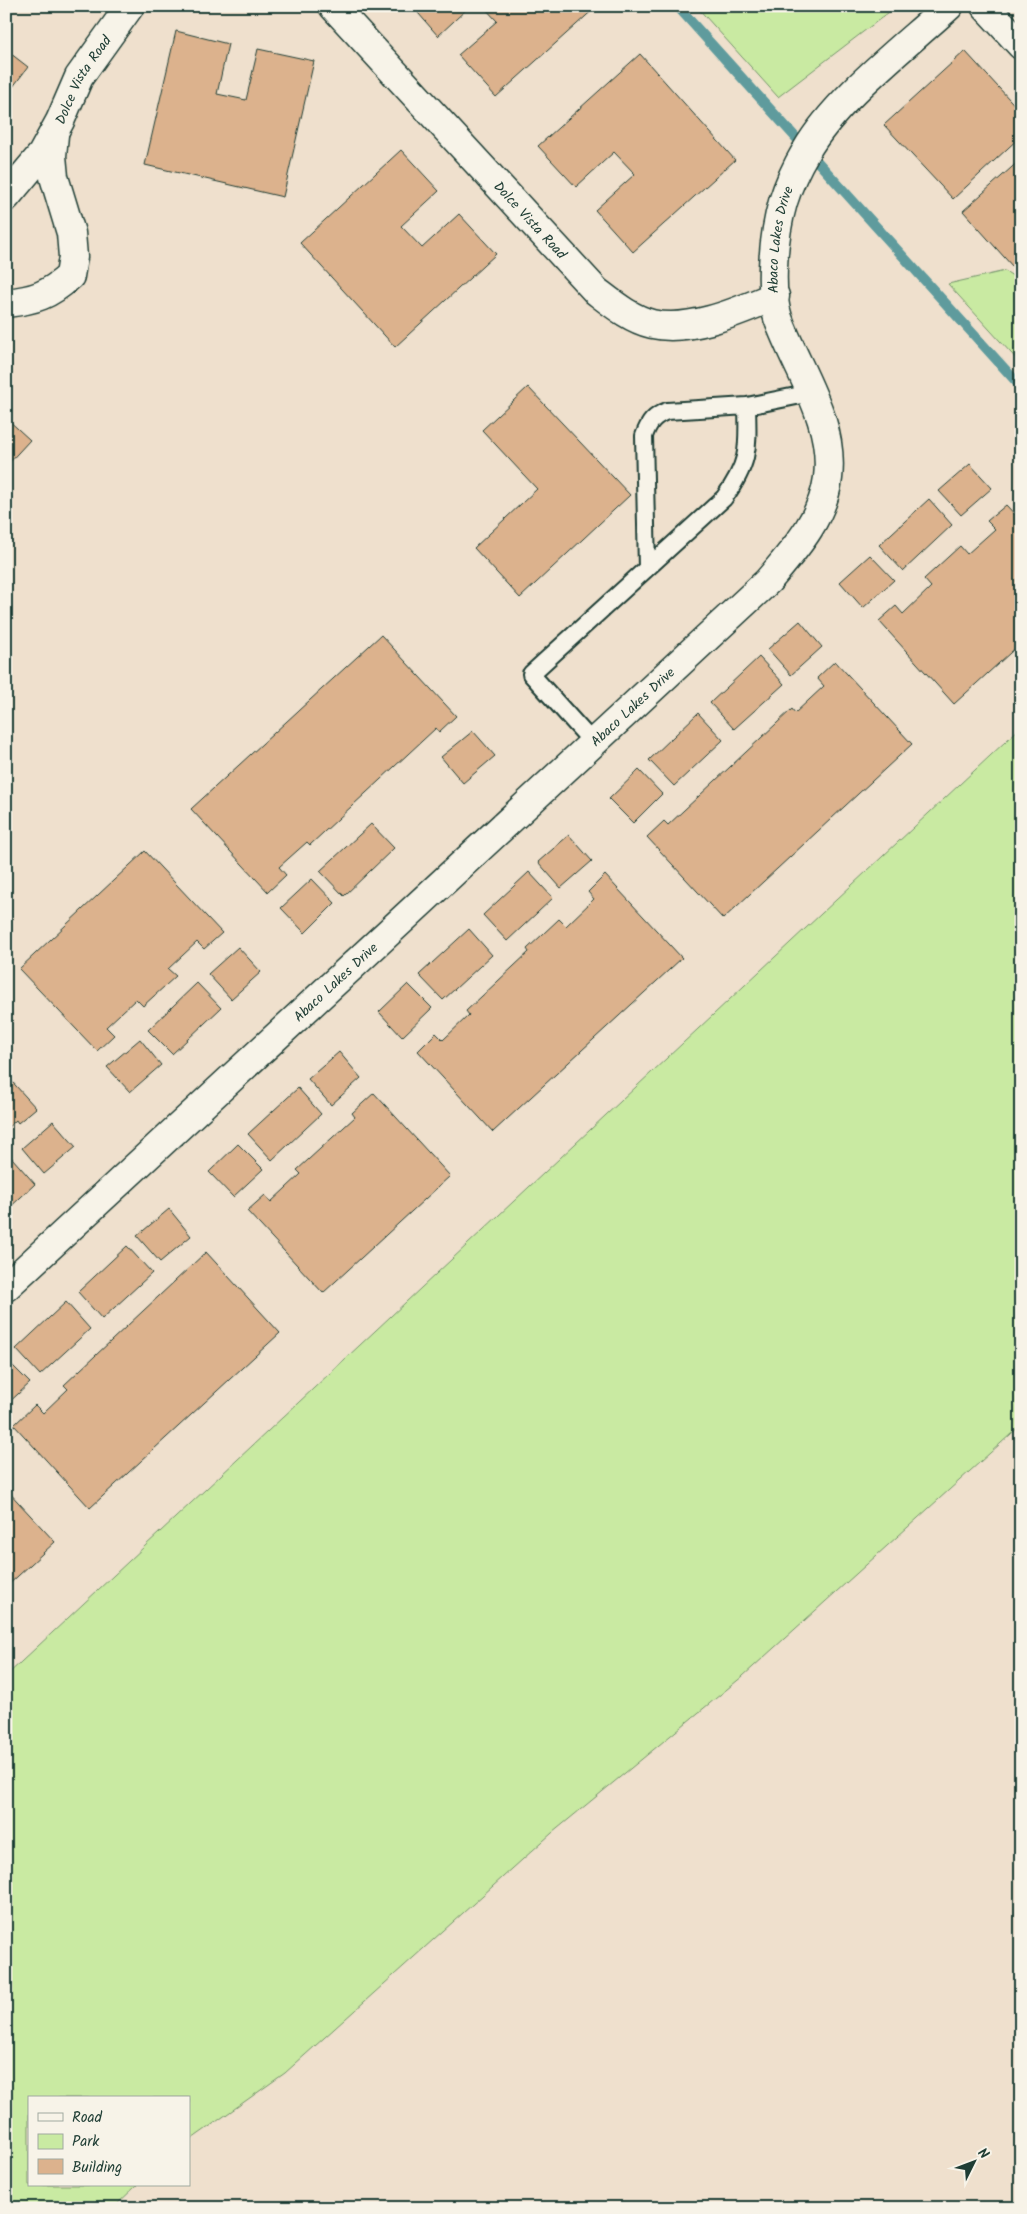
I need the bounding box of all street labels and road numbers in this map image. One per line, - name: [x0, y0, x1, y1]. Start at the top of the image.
- street label: Dolce Vista Road: [50, 30, 118, 128]
- street label: Dolce Vista Road: [488, 177, 572, 265]
- street label: Abaco Lakes Drive: [763, 182, 800, 294]
- street label: Abaco Lakes Drive: [586, 662, 681, 752]
- street label: Abaco Lakes Drive: [289, 937, 384, 1028]

